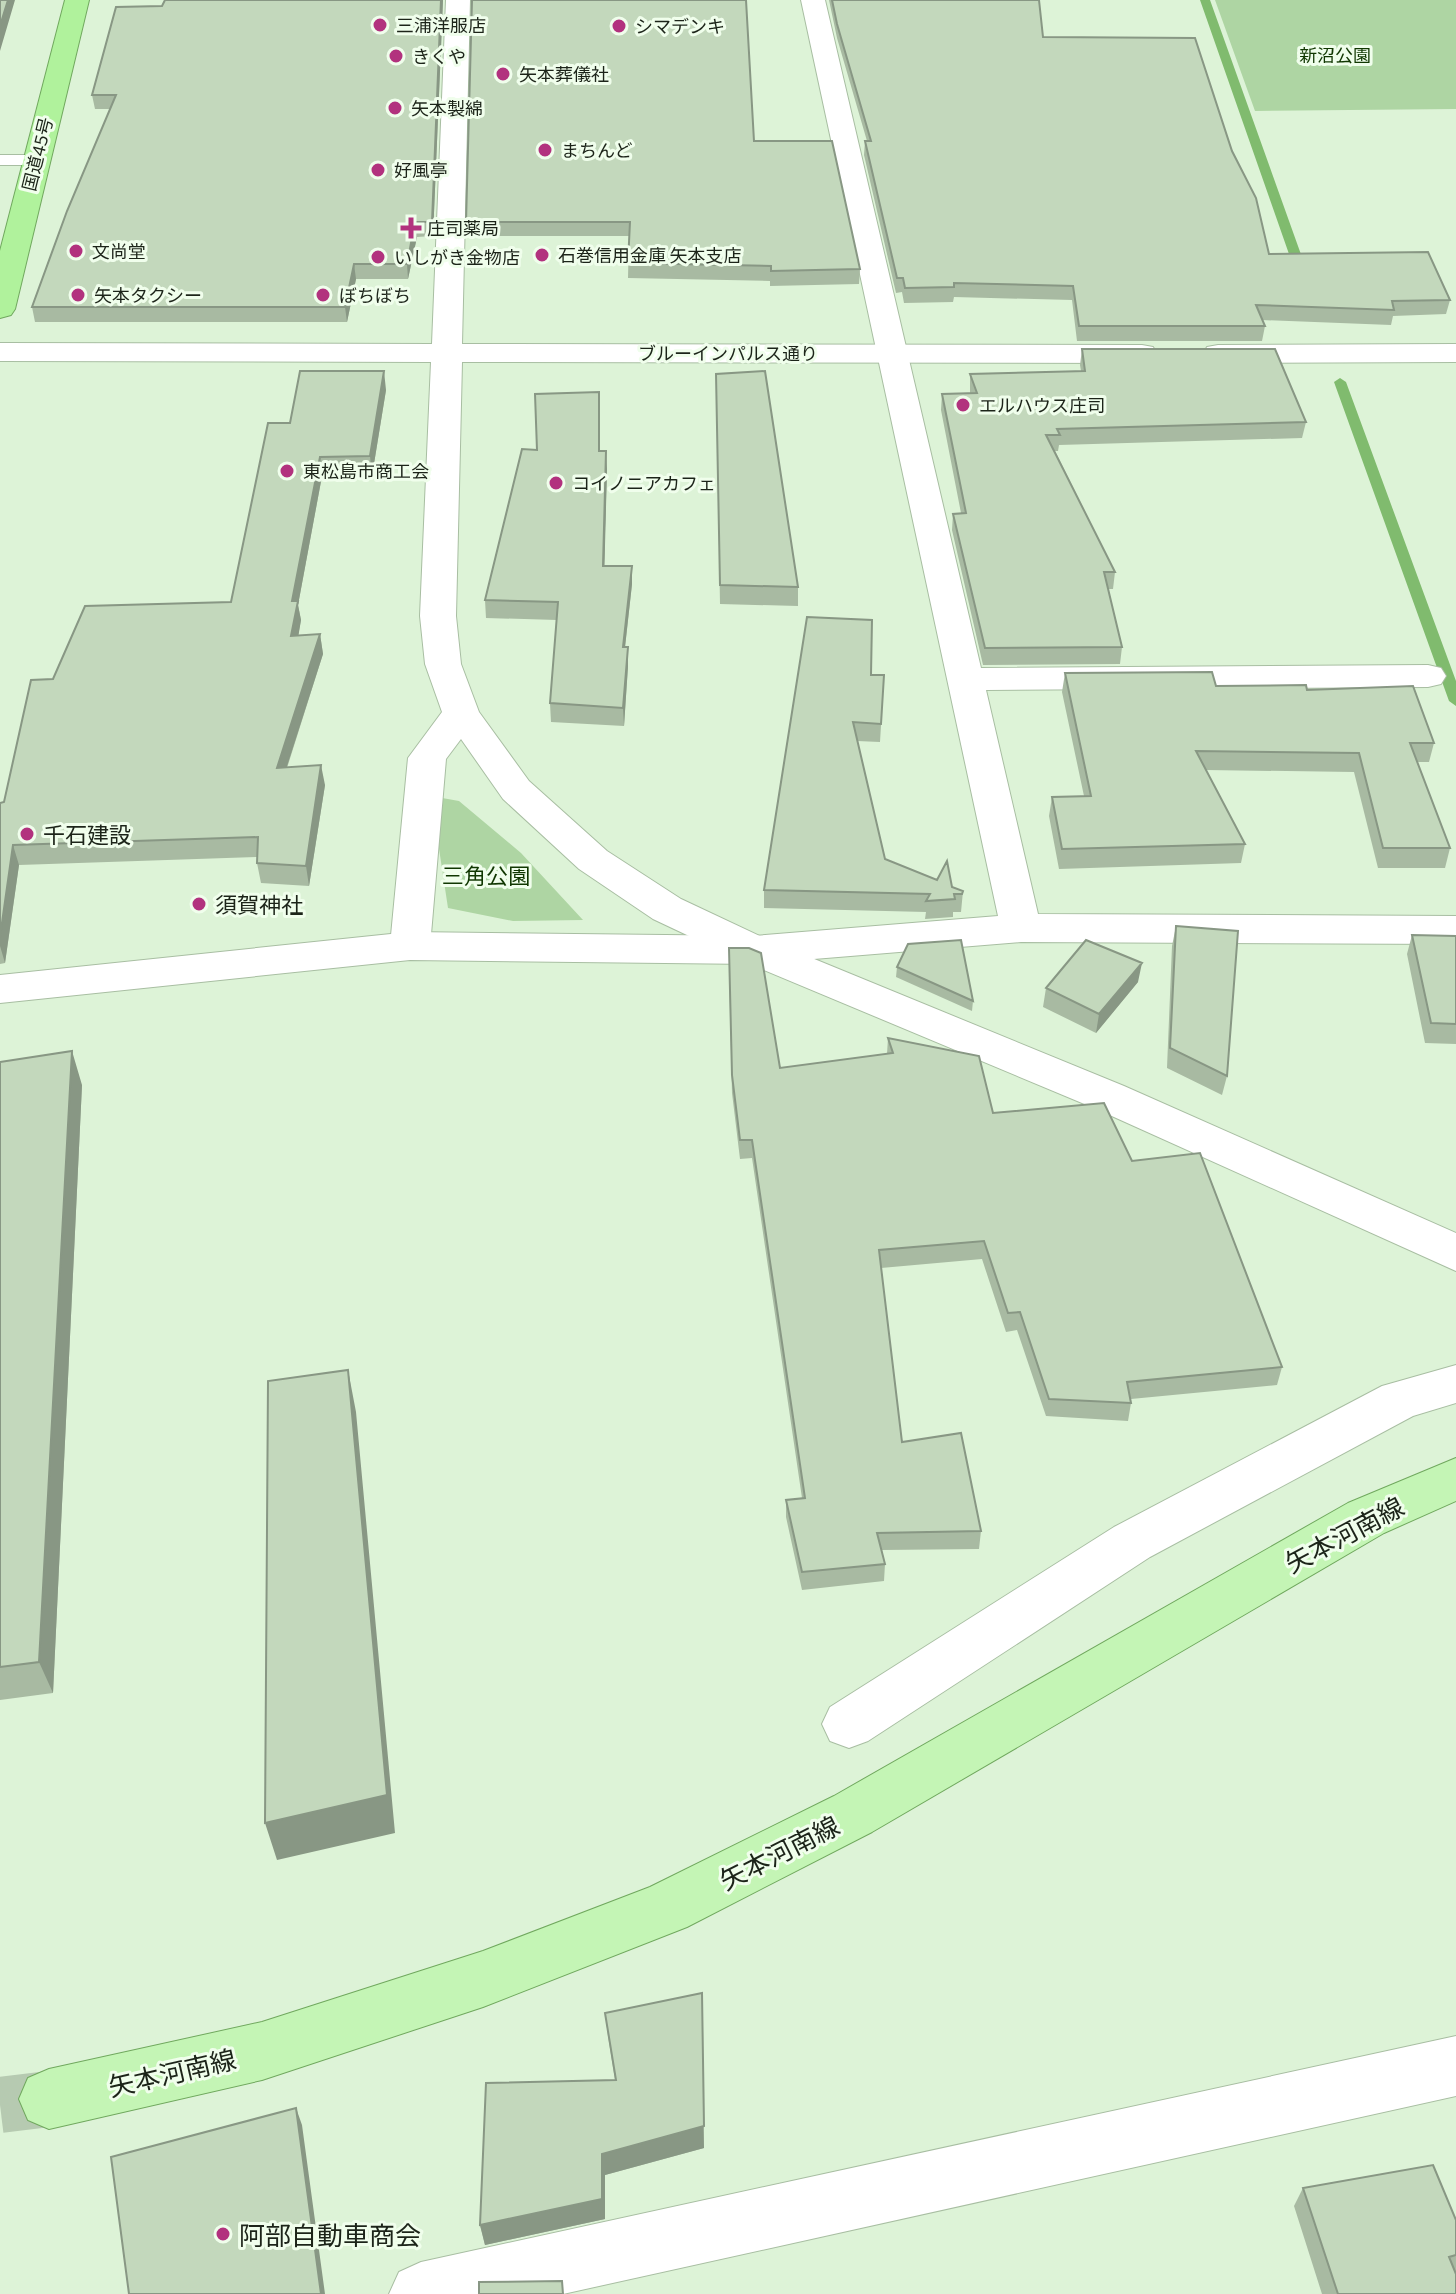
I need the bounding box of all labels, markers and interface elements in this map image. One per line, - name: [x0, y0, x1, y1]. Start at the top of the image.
- place label: 三浦洋服店: [396, 14, 486, 36]
- place label: シマデンキ: [635, 15, 725, 37]
- marker: 三浦洋服店: [371, 16, 389, 34]
- marker: シマデンキ: [610, 17, 628, 35]
- park label: 新沼公園: [1299, 44, 1371, 66]
- place label: きくや: [412, 45, 466, 67]
- marker: きくや: [387, 47, 405, 65]
- place label: 矢本葬儀社: [519, 63, 609, 85]
- marker: 矢本葬儀社: [494, 65, 512, 83]
- place label: 矢本製綿: [411, 97, 483, 119]
- marker: 矢本製綿: [386, 99, 404, 117]
- street label: 国道45号: [17, 115, 57, 193]
- place label: まちんど: [561, 139, 632, 161]
- marker: まちんど: [536, 141, 554, 159]
- place label: 好風亭: [394, 159, 448, 181]
- marker: 好風亭: [369, 161, 387, 179]
- place label: 庄司薬局: [427, 217, 499, 239]
- marker: 庄司薬局: [402, 219, 420, 237]
- place label: 文尚堂: [92, 240, 146, 262]
- marker: 文尚堂: [67, 242, 85, 260]
- place label: 石巻信用金庫 矢本支店: [558, 244, 741, 266]
- place label: いしがき金物店: [394, 246, 520, 268]
- marker: 石巻信用金庫 矢本支店: [533, 246, 551, 264]
- marker: いしがき金物店: [369, 248, 387, 266]
- place label: 矢本タクシー: [94, 284, 202, 306]
- place label: ぼちぼち: [339, 284, 411, 306]
- marker: 矢本タクシー: [69, 286, 87, 304]
- marker: ぼちぼち: [314, 286, 332, 304]
- street label: ブルーインパルス通り: [638, 342, 818, 364]
- place label: エルハウス庄司: [979, 394, 1105, 416]
- marker: エルハウス庄司: [954, 396, 972, 414]
- place label: 東松島市商工会: [303, 460, 429, 482]
- marker: 東松島市商工会: [278, 462, 296, 480]
- place label: コイノニアカフェ: [572, 472, 716, 494]
- marker: コイノニアカフェ: [547, 474, 565, 492]
- place label: 千石建設: [43, 821, 131, 848]
- marker: 千石建設: [18, 825, 36, 843]
- park label: 三角公園: [442, 862, 530, 889]
- place label: 須賀神社: [215, 891, 303, 918]
- marker: 須賀神社: [190, 895, 208, 913]
- street label: 矢本河南線: [1279, 1490, 1409, 1578]
- street label: 矢本河南線: [714, 1809, 844, 1895]
- street label: 矢本河南線: [105, 2042, 239, 2102]
- place label: 阿部自動車商会: [239, 2219, 421, 2250]
- marker: 阿部自動車商会: [214, 2225, 232, 2243]

